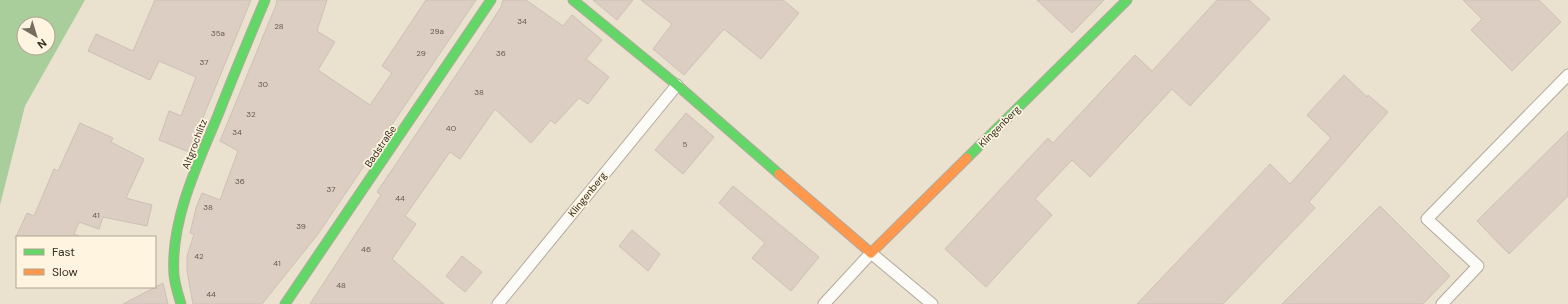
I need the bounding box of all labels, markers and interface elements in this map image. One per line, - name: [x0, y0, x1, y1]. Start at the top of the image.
- north arrow: [16, 16, 56, 56]
- house number: 34: [517, 16, 527, 26]
- house number: 28: [274, 21, 284, 31]
- house number: 29a: [430, 26, 444, 36]
- house number: 35a: [211, 28, 225, 38]
- text: N: [35, 36, 50, 52]
- house number: 29: [416, 48, 426, 58]
- house number: 36: [496, 48, 506, 58]
- house number: 37: [200, 57, 208, 67]
- house number: 30: [258, 79, 269, 89]
- house number: 38: [474, 87, 484, 97]
- street label: Klingenberg: [976, 102, 1023, 150]
- house number: 32: [246, 109, 256, 119]
- street label: Altgrochlitz: [179, 117, 210, 171]
- street label: Badstraße: [362, 123, 399, 170]
- house number: 40: [446, 123, 457, 133]
- house number: 34: [232, 127, 242, 137]
- house number: 5: [683, 139, 688, 149]
- street label: Klingenberg: [565, 169, 610, 219]
- house number: 36: [235, 176, 245, 186]
- house number: 37: [327, 184, 335, 194]
- house number: 44: [395, 193, 405, 203]
- house number: 38: [203, 202, 213, 212]
- house number: 41: [92, 210, 100, 220]
- house number: 39: [296, 221, 306, 231]
- legend: [16, 236, 156, 288]
- text: Fast: [52, 244, 75, 260]
- house number: 46: [361, 244, 371, 254]
- house number: 42: [194, 251, 204, 261]
- house number: 41: [273, 258, 281, 268]
- text: Slow: [52, 264, 78, 280]
- house number: 48: [336, 280, 346, 290]
- house number: 44: [206, 289, 216, 299]

